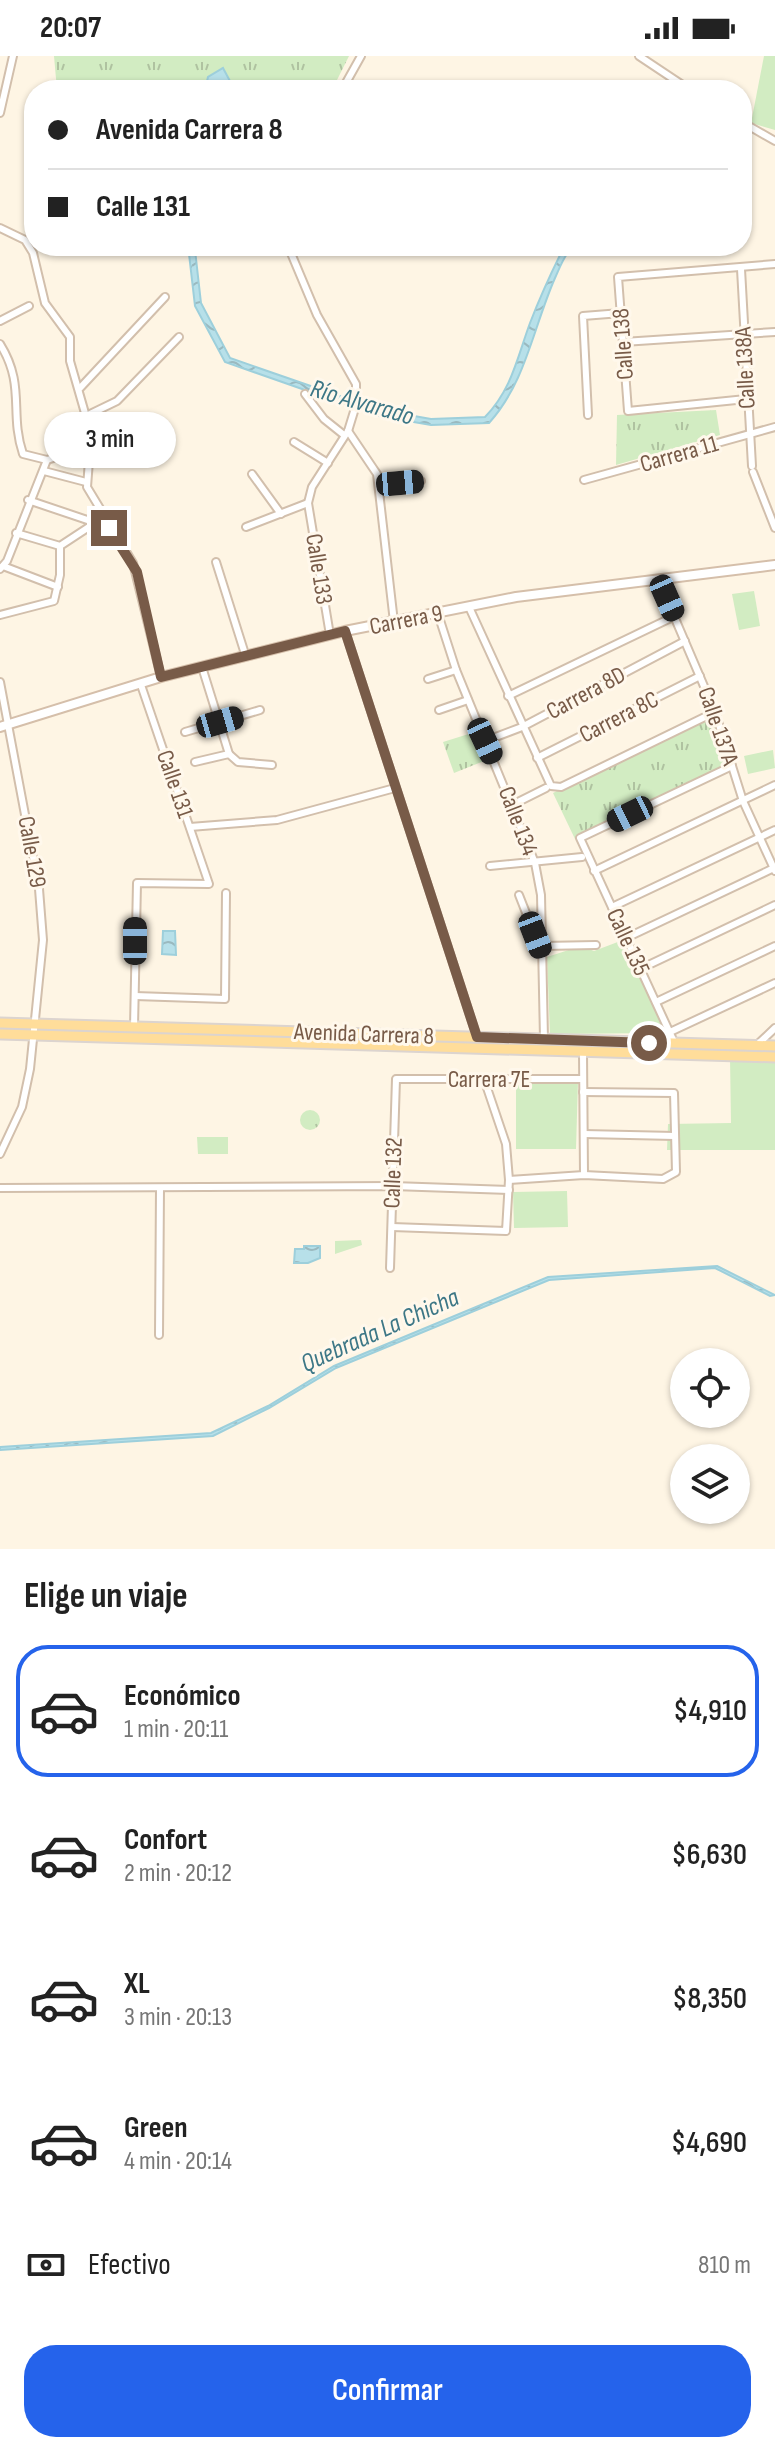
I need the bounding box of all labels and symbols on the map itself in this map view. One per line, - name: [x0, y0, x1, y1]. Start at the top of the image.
- street label: Calle 138: [606, 307, 640, 381]
- street label: Calle 138A: [728, 326, 762, 410]
- water label: Río Alvarado: [307, 374, 418, 433]
- callout: 3 min: [43, 412, 175, 468]
- street label: Carrera 11: [637, 429, 722, 479]
- car: [375, 469, 425, 497]
- route end: [91, 510, 127, 546]
- street label: Calle 133: [299, 531, 339, 607]
- car: [646, 571, 688, 625]
- street label: Carrera 9: [367, 599, 445, 641]
- street label: Carrera 8D: [541, 660, 631, 726]
- street label: Calle 137A: [691, 683, 745, 770]
- street label: Carrera 8C: [574, 685, 664, 749]
- car: [194, 704, 246, 740]
- car: [464, 714, 506, 768]
- street label: Calle 131: [150, 746, 200, 822]
- street label: Calle 134: [492, 782, 544, 860]
- car: [603, 793, 657, 835]
- street label: Calle 129: [11, 814, 53, 890]
- street label: Calle 135: [600, 904, 656, 980]
- car: [515, 908, 555, 962]
- car: [123, 917, 147, 965]
- street label: Avenida Carrera 8: [292, 1017, 435, 1051]
- route start: [631, 1025, 667, 1061]
- street label: Carrera 7E: [448, 1065, 530, 1094]
- street label: Calle 132: [377, 1137, 409, 1209]
- water label: Quebrada La Chicha: [296, 1282, 464, 1380]

